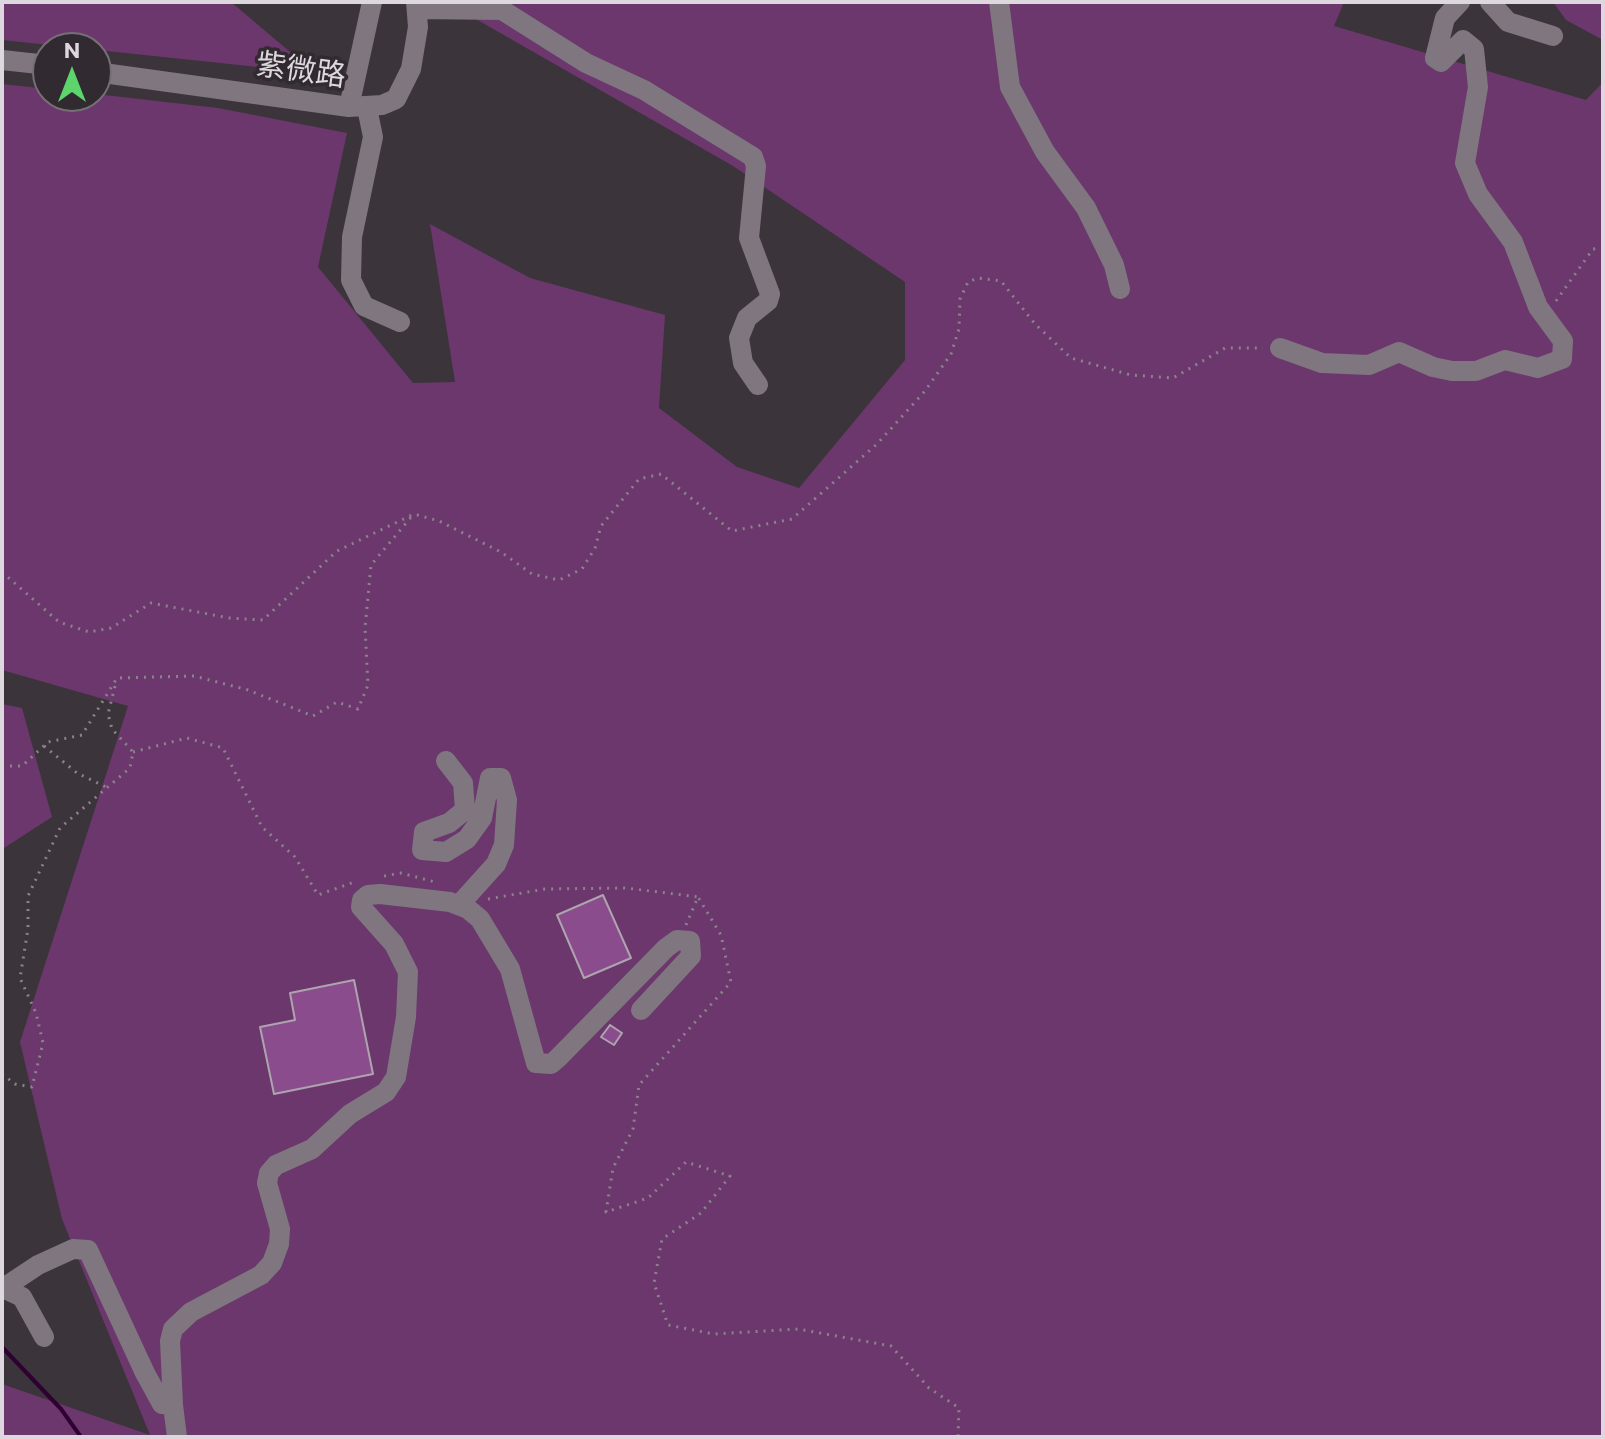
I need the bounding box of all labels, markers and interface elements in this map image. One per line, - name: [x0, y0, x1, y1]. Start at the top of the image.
- north arrow: [32, 32, 112, 112]
- text: N: [64, 36, 80, 63]
- street label: 紫微路: [254, 46, 348, 94]

